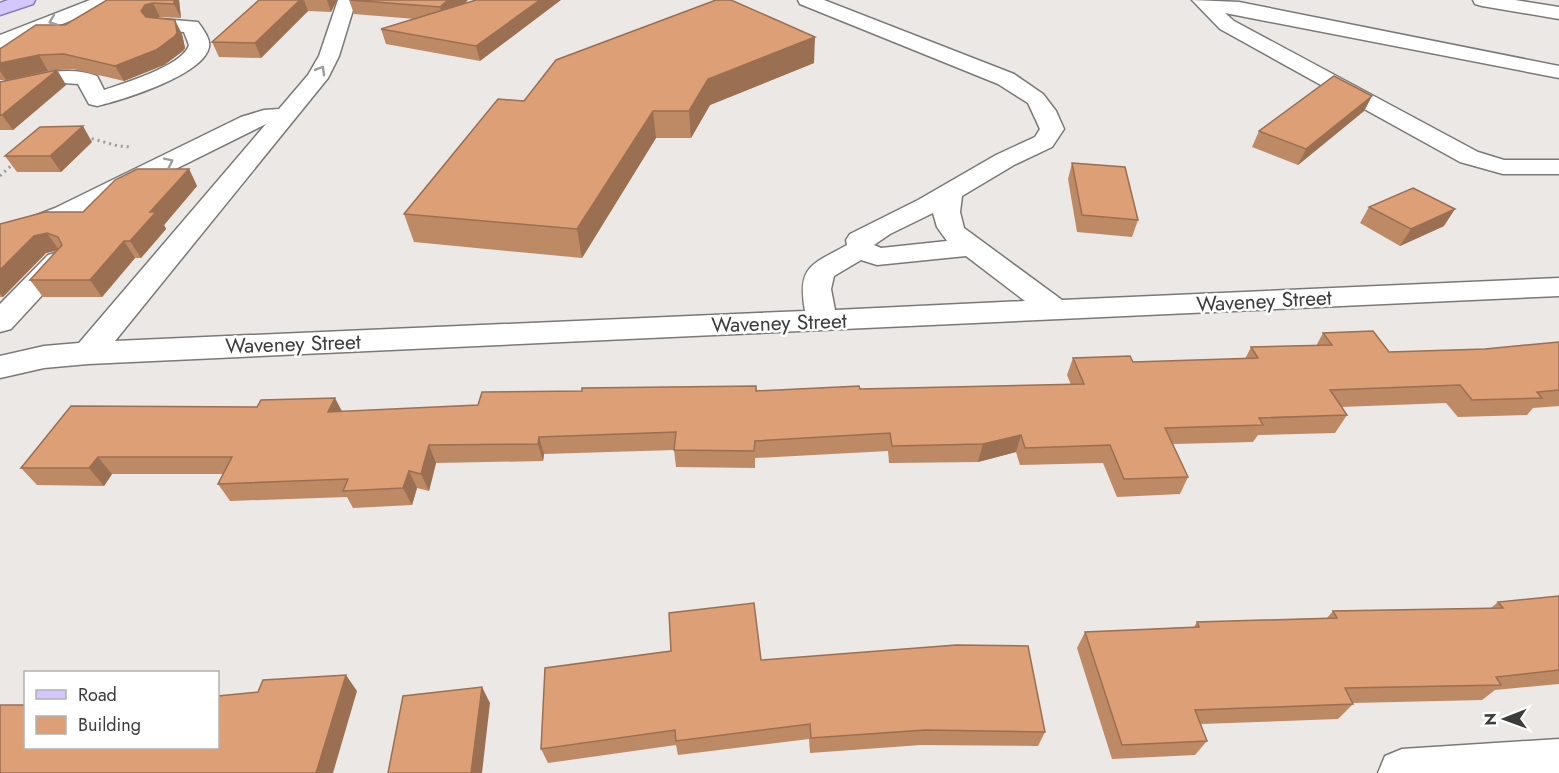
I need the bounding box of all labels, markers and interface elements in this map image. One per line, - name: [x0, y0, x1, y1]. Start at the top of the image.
- one-way arrow: [48, 14, 59, 26]
- one-way arrow: [314, 65, 326, 76]
- one-way arrow: [163, 157, 174, 169]
- street label: Waveney Street: [1196, 282, 1332, 320]
- street label: Waveney Street: [711, 306, 847, 340]
- street label: Waveney Street: [225, 327, 361, 361]
- legend: [24, 671, 219, 749]
- text: Road: [78, 682, 117, 708]
- north arrow: [1475, 689, 1535, 749]
- text: Building: [78, 712, 141, 738]
- text: N: [1479, 713, 1502, 726]

